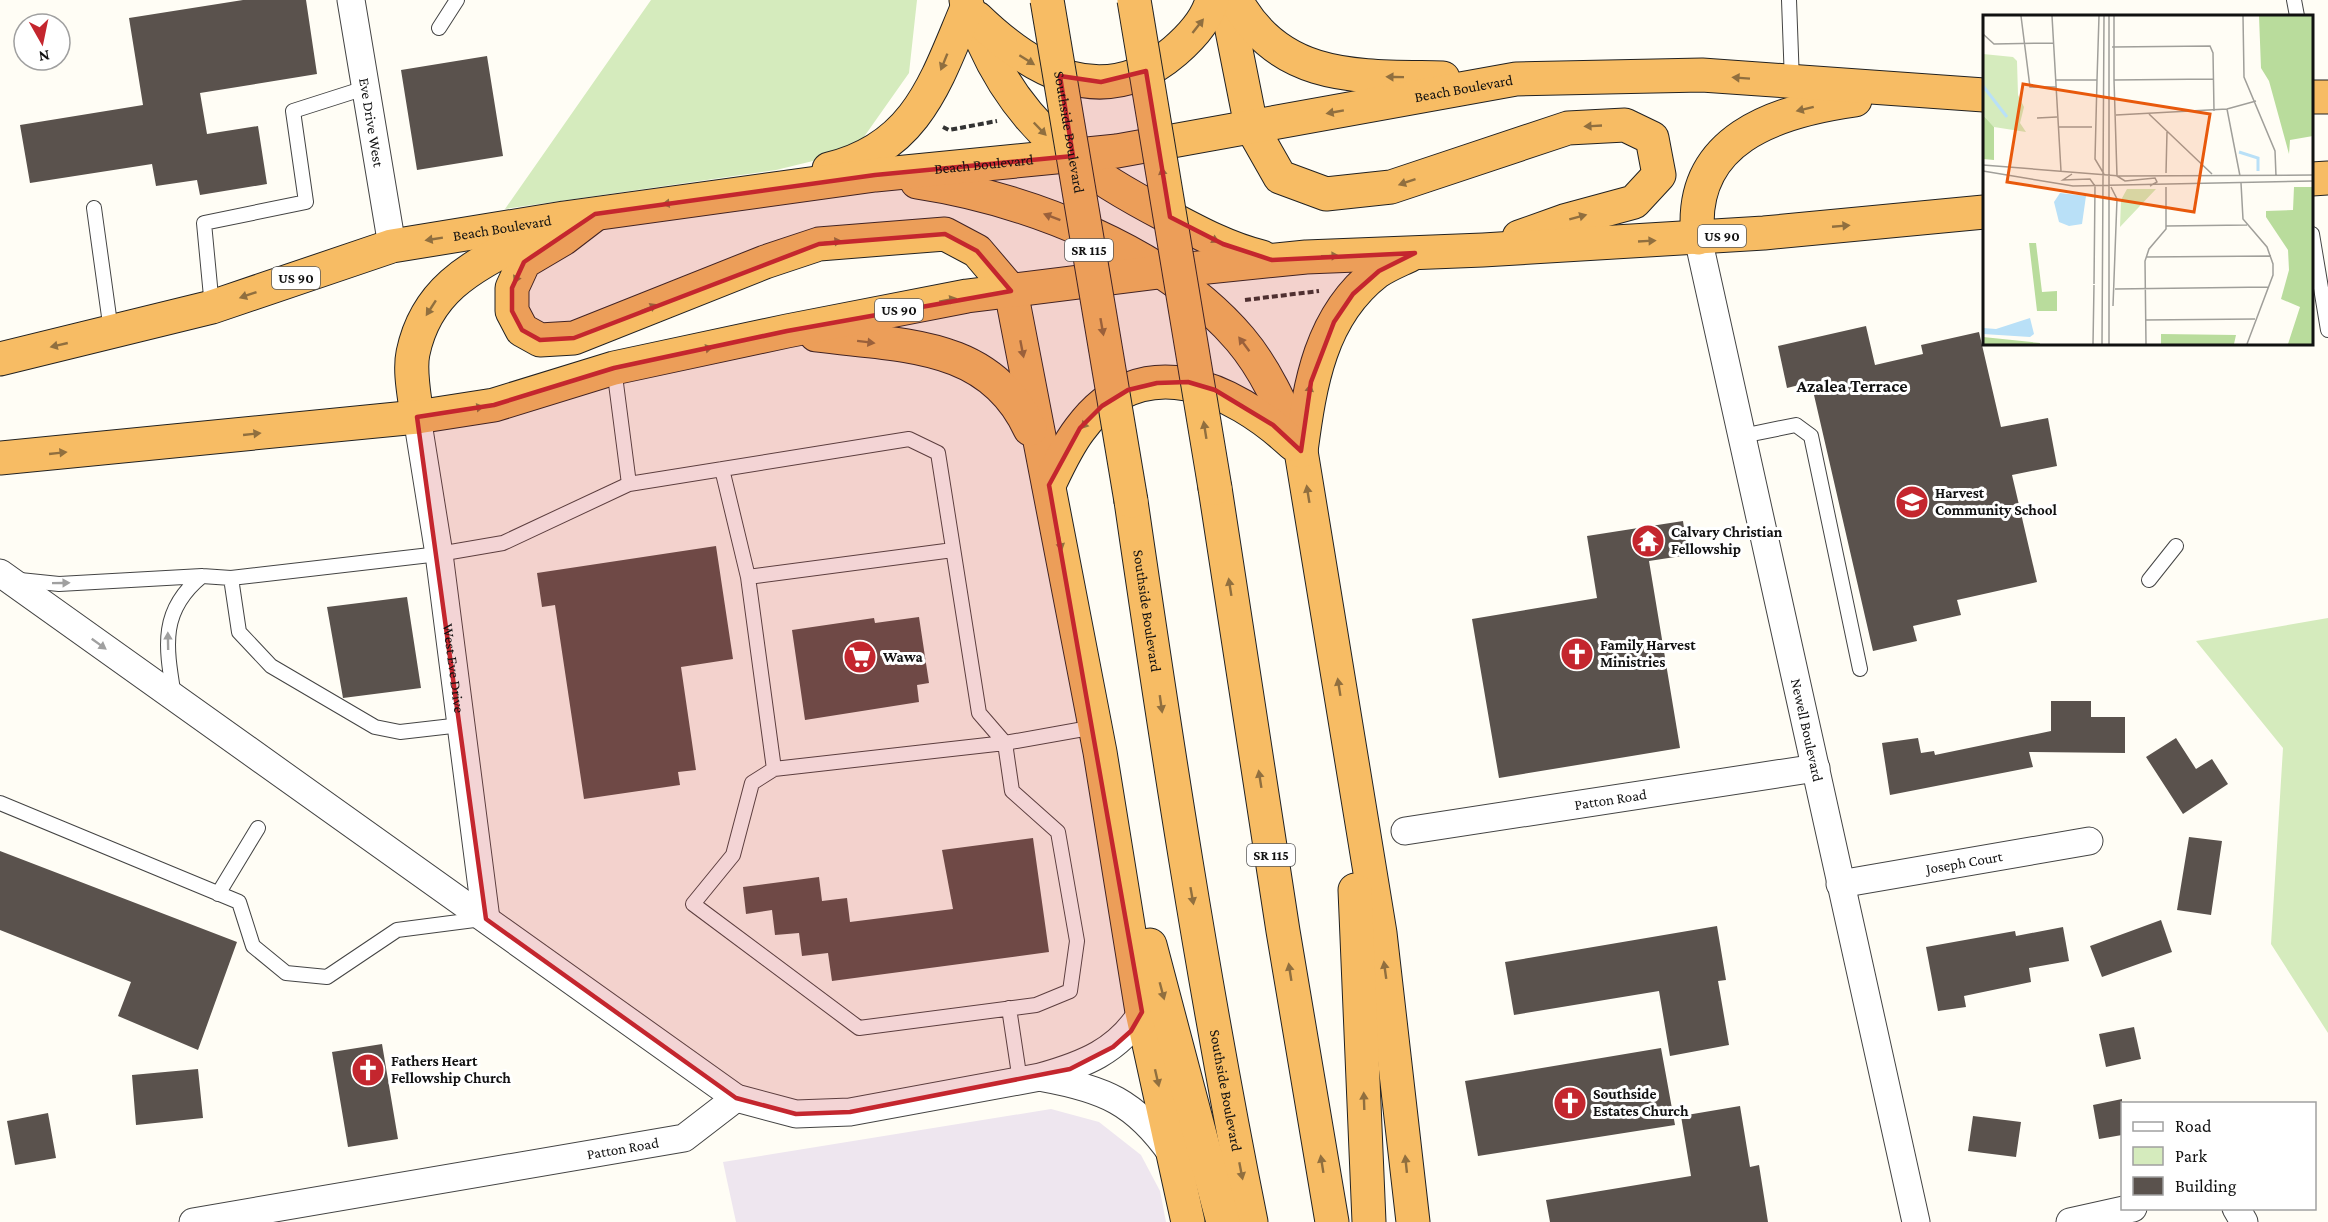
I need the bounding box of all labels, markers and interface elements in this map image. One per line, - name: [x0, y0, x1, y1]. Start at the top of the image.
- north arrow: [12, 12, 72, 72]
- inset map: [1983, 15, 2313, 345]
- one-way arrow: [1191, 18, 1204, 34]
- text: N: [37, 47, 51, 66]
- one-way arrow: [939, 53, 948, 71]
- one-way arrow: [1019, 54, 1035, 65]
- street label: Southside Boulevard: [1051, 70, 1087, 194]
- one-way arrow: [1385, 72, 1404, 81]
- street label: Beach Boulevard: [1413, 72, 1514, 105]
- one-way arrow: [1732, 73, 1751, 83]
- street label: Eve Drive West: [356, 77, 387, 169]
- one-way arrow: [1796, 104, 1814, 114]
- one-way arrow: [1325, 107, 1344, 116]
- one-way arrow: [1033, 121, 1046, 136]
- one-way arrow: [1583, 122, 1602, 131]
- street label: Beach Boulevard: [934, 151, 1034, 177]
- one-way arrow: [1158, 166, 1167, 185]
- one-way arrow: [1398, 178, 1416, 188]
- one-way arrow: [661, 198, 680, 207]
- one-way arrow: [1042, 211, 1060, 221]
- street label: Beach Boulevard: [452, 212, 553, 244]
- one-way arrow: [1569, 212, 1587, 221]
- one-way arrow: [1832, 222, 1851, 231]
- road number: US 90: [1698, 225, 1746, 247]
- one-way arrow: [1202, 233, 1220, 243]
- one-way arrow: [424, 235, 443, 244]
- one-way arrow: [1637, 236, 1656, 245]
- one-way arrow: [823, 238, 842, 247]
- road number: SR 115: [1065, 239, 1113, 261]
- one-way arrow: [1321, 251, 1340, 260]
- one-way arrow: [513, 266, 522, 283]
- road number: US 90: [272, 267, 320, 289]
- one-way arrow: [239, 291, 257, 301]
- one-way arrow: [938, 295, 957, 304]
- road number: US 90: [875, 299, 923, 321]
- one-way arrow: [425, 300, 436, 317]
- one-way arrow: [641, 303, 659, 313]
- one-way arrow: [1097, 318, 1106, 337]
- one-way arrow: [857, 337, 876, 346]
- one-way arrow: [1238, 337, 1250, 352]
- one-way arrow: [1018, 339, 1027, 358]
- one-way arrow: [50, 341, 69, 351]
- one-way arrow: [695, 344, 714, 353]
- district label: Azalea Terrace: [1795, 376, 1908, 396]
- one-way arrow: [1305, 383, 1314, 402]
- one-way arrow: [465, 403, 484, 412]
- one-way arrow: [1080, 414, 1094, 429]
- one-way arrow: [1200, 420, 1209, 439]
- one-way arrow: [243, 429, 262, 438]
- one-way arrow: [49, 448, 68, 458]
- school or university icon: Harvest Community School: [1894, 484, 1930, 520]
- one-way arrow: [1304, 485, 1313, 504]
- place label: Harvest Community School: [1935, 485, 2058, 518]
- temple icon: Calvary Christian Fellowship: [1630, 523, 1666, 559]
- place label: Calvary Christian Fellowship: [1671, 524, 1783, 557]
- one-way arrow: [1056, 533, 1065, 552]
- street label: Southside Boulevard: [1130, 549, 1164, 673]
- one-way arrow: [1225, 577, 1234, 596]
- one-way arrow: [52, 579, 71, 588]
- street label: West Eve Drive: [440, 623, 467, 714]
- one-way arrow: [163, 631, 172, 650]
- church icon: Family Harvest Ministries: [1559, 636, 1595, 672]
- place label: Family Harvest Ministries: [1600, 637, 1696, 670]
- one-way arrow: [90, 638, 106, 650]
- supermarket icon: Wawa: [842, 639, 878, 675]
- place label: Wawa: [882, 649, 924, 665]
- one-way arrow: [1335, 677, 1344, 696]
- street label: Newell Boulevard: [1788, 677, 1826, 783]
- one-way arrow: [1156, 695, 1165, 714]
- one-way arrow: [1255, 770, 1264, 789]
- street label: Patton Road: [1573, 786, 1648, 813]
- road number: SR 115: [1247, 844, 1295, 866]
- street label: Joseph Court: [1923, 848, 2005, 878]
- one-way arrow: [1188, 887, 1197, 906]
- one-way arrow: [1380, 960, 1389, 979]
- one-way arrow: [1285, 962, 1294, 981]
- one-way arrow: [1158, 982, 1168, 1000]
- street label: Southside Boulevard: [1207, 1028, 1245, 1153]
- church icon: Fathers Heart Fellowship Church: [350, 1052, 386, 1088]
- place label: Fathers Heart Fellowship Church: [391, 1053, 511, 1086]
- one-way arrow: [1153, 1069, 1163, 1087]
- church icon: Southside Estates Church: [1552, 1085, 1588, 1121]
- place label: Southside Estates Church: [1593, 1086, 1689, 1119]
- one-way arrow: [1359, 1091, 1368, 1110]
- legend: [2121, 1102, 2316, 1210]
- text: Road: [2175, 1116, 2212, 1136]
- street label: Patton Road: [585, 1134, 660, 1163]
- text: Park: [2175, 1146, 2207, 1166]
- one-way arrow: [1402, 1154, 1411, 1173]
- one-way arrow: [1317, 1155, 1326, 1174]
- one-way arrow: [1237, 1162, 1246, 1181]
- text: Building: [2175, 1176, 2237, 1196]

